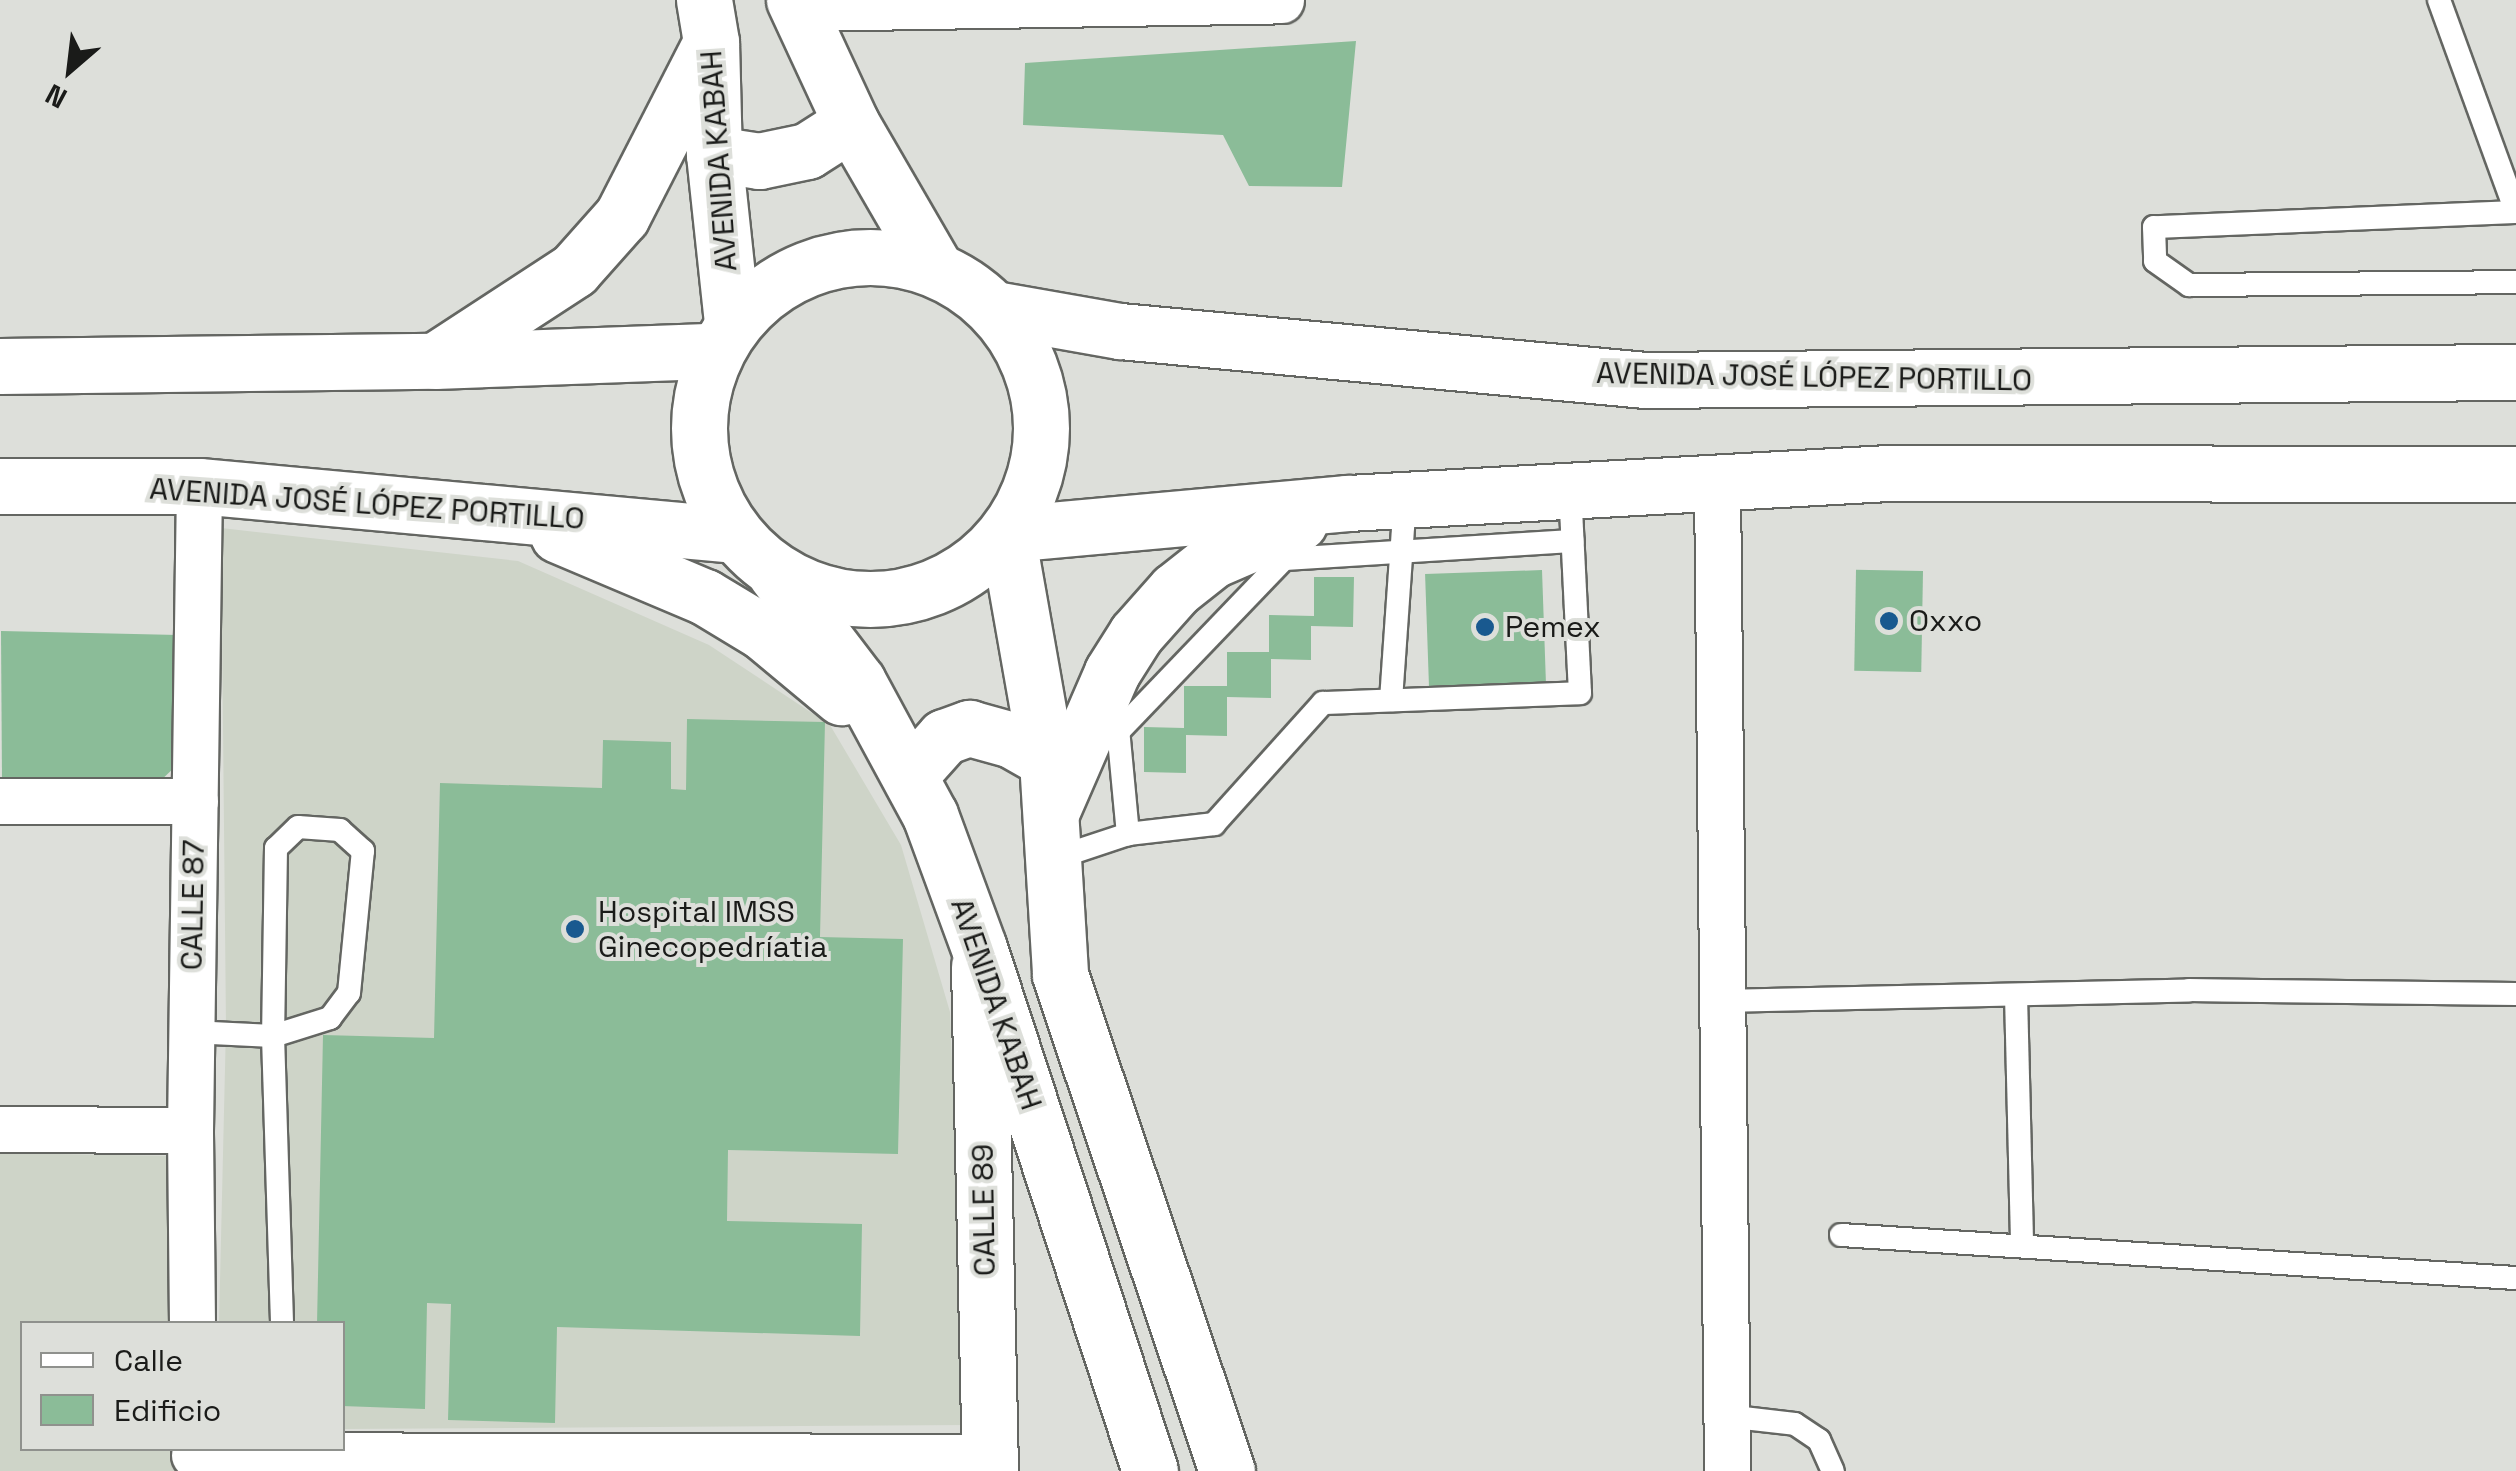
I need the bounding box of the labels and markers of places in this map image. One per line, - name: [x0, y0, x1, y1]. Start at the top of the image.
- place label: Oxxo: [1909, 603, 1982, 639]
- place label: Pemex: [1505, 609, 1601, 645]
- marker: Oxxo: [1878, 610, 1900, 632]
- marker: Pemex: [1474, 616, 1496, 638]
- place label: Hospital IMSS Ginecopedríatia: [598, 894, 828, 964]
- marker: Hospital IMSS Ginecopedríatia: [562, 916, 588, 942]

